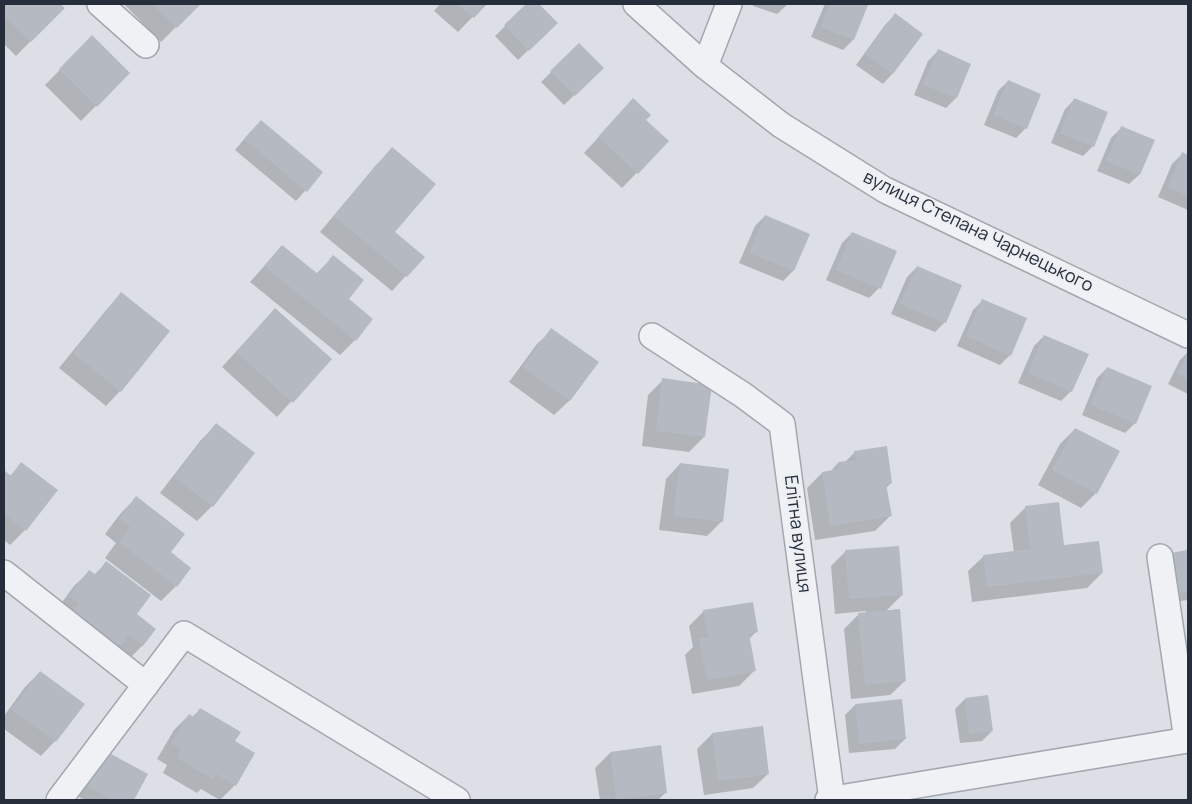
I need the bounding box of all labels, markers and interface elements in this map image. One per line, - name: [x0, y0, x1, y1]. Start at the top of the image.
- street label: вулиця Степана Чарнецького: [859, 167, 1097, 297]
- street label: Елітна вулиця: [779, 474, 815, 594]

